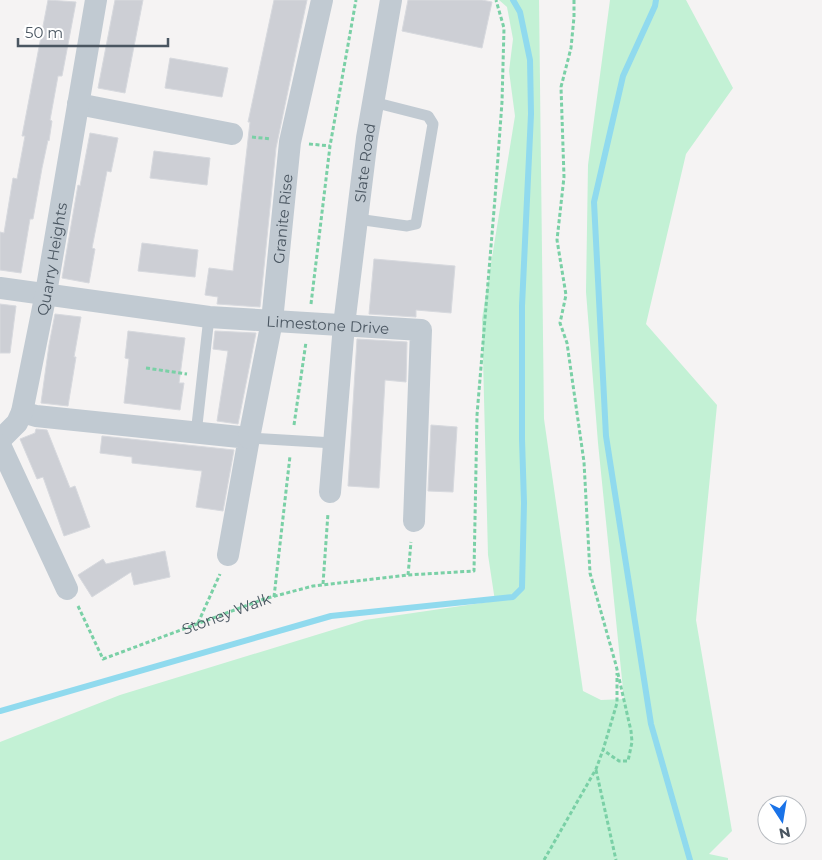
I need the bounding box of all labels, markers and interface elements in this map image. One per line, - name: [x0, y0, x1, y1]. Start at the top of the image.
- scale bar: [18, 15, 168, 47]
- text: 50 m: [25, 23, 63, 42]
- street label: Slate Road: [350, 121, 379, 204]
- street label: Granite Rise: [268, 173, 296, 264]
- street label: Quarry Heights: [32, 201, 71, 317]
- street label: Limestone Drive: [266, 311, 390, 338]
- street label: Stoney Walk: [179, 588, 273, 638]
- north arrow: [757, 795, 807, 845]
- text: N: [777, 823, 792, 843]

